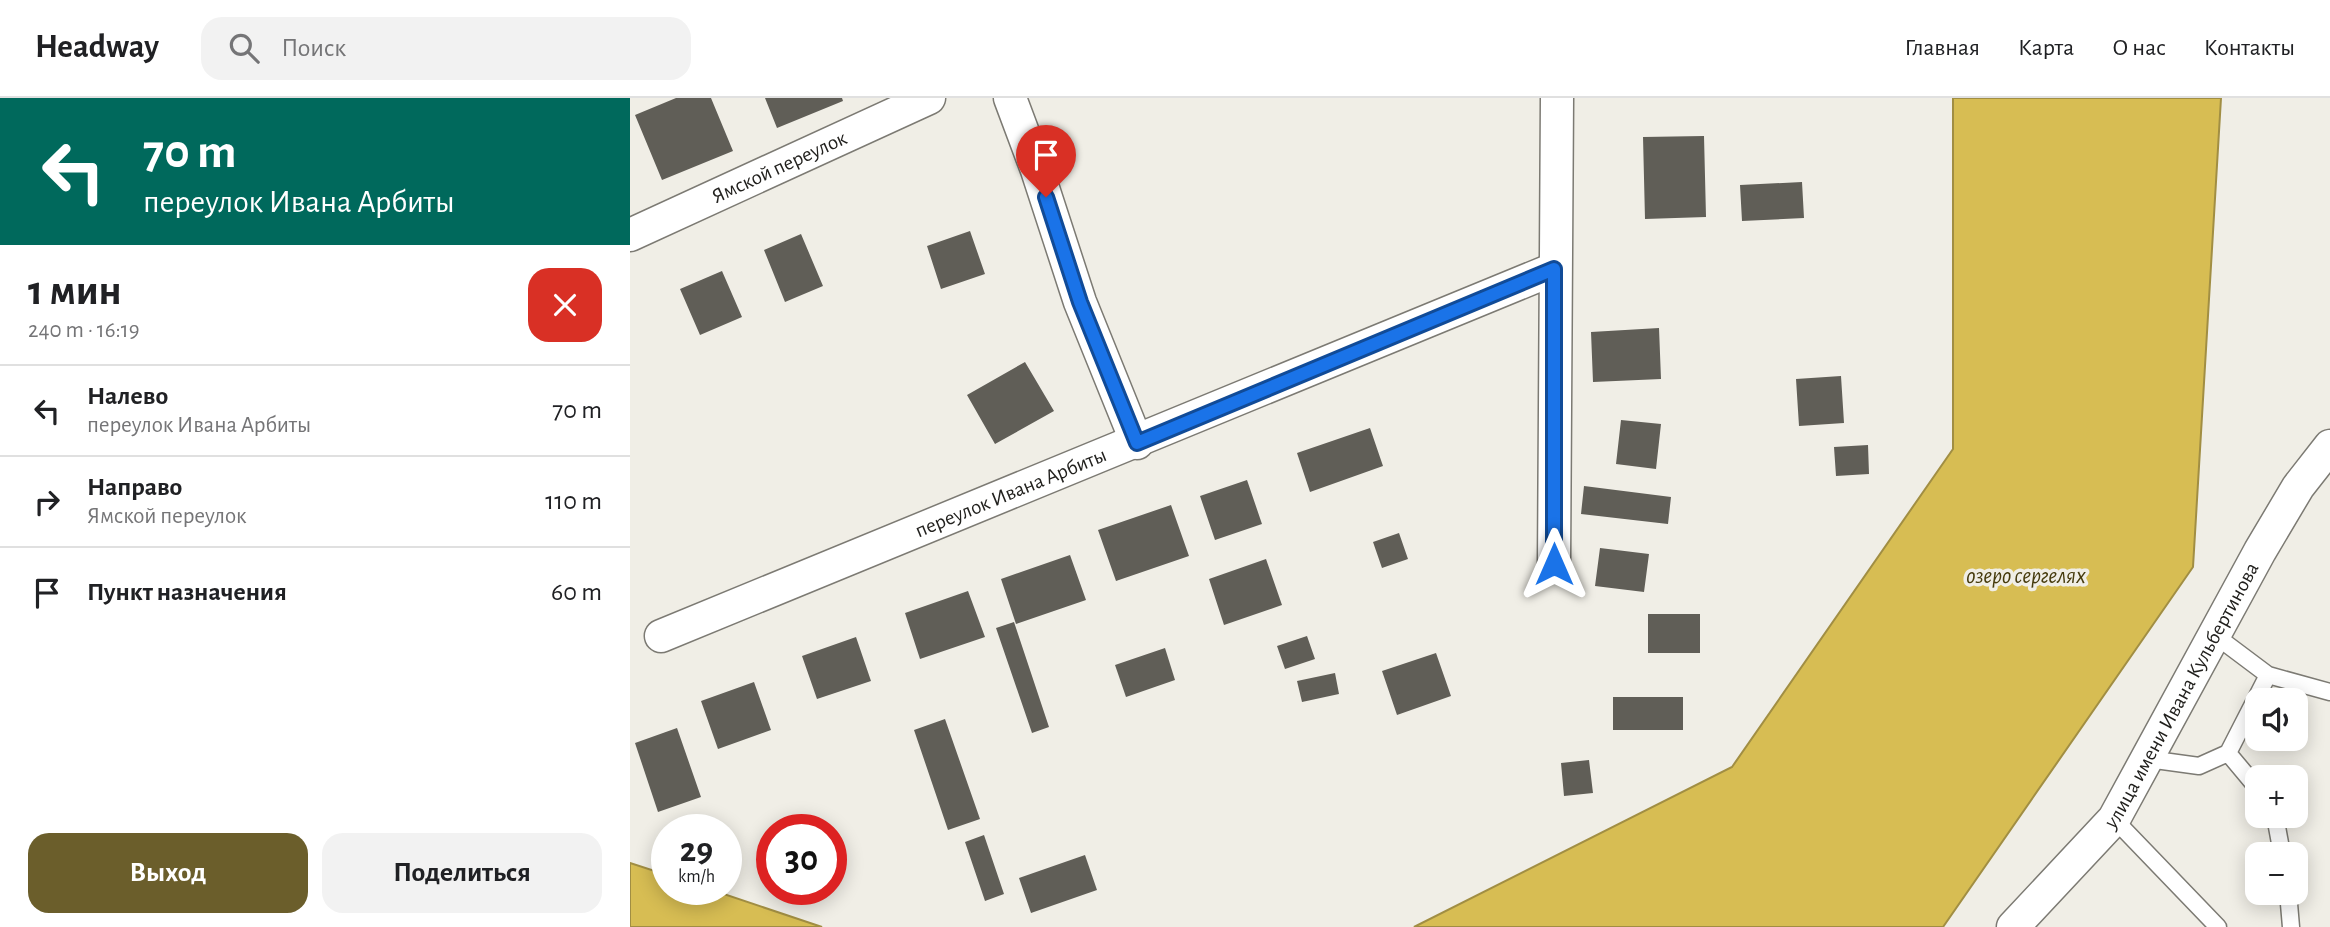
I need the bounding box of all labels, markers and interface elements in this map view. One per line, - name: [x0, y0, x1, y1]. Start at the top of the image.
- search box: [201, 17, 691, 80]
- icon: search: [225, 29, 263, 67]
- text: Headway: [35, 31, 159, 64]
- text: Поиск: [281, 35, 346, 61]
- text: Главная: [1905, 36, 1980, 60]
- text: Карта: [2018, 36, 2074, 60]
- text: О нас: [2112, 36, 2166, 60]
- text: Контакты: [2204, 36, 2295, 60]
- pin: [1016, 125, 1076, 197]
- icon: left: [28, 126, 119, 217]
- street label: Ямской переулок: [708, 127, 850, 207]
- text: 70 m: [143, 128, 237, 177]
- icon: arrive: [1027, 136, 1065, 174]
- text: переулок Ивана Арбиты: [143, 186, 455, 218]
- button: close: [528, 268, 602, 342]
- text: 1 мин: [28, 270, 122, 312]
- text: 240 m · 16:19: [28, 319, 139, 342]
- text: Налево: [87, 383, 168, 409]
- icon: left: [28, 392, 66, 430]
- text: 70 m: [552, 397, 602, 423]
- text: переулок Ивана Арбиты: [87, 414, 311, 437]
- street label: переулок Ивана Арбиты: [912, 444, 1109, 541]
- text: Направо: [87, 474, 182, 500]
- icon: right: [28, 483, 66, 521]
- text: 110 m: [545, 488, 602, 514]
- text: Ямской переулок: [87, 505, 247, 528]
- position arrow: [1517, 527, 1591, 601]
- street label: улица имени Ивана Кульбертинова: [2100, 558, 2262, 833]
- water label: озеро сергелях: [1966, 565, 2086, 588]
- icon: arrive: [28, 574, 66, 612]
- text: Пункт назначения: [87, 579, 287, 605]
- text: 60 m: [551, 579, 602, 605]
- map controls: [2245, 688, 2308, 905]
- button: sound: [2245, 688, 2308, 751]
- button: +: [2245, 765, 2308, 828]
- speed limit sign: 30: [756, 814, 847, 905]
- button: Выход: [28, 833, 308, 913]
- button: Поделиться: [322, 833, 602, 913]
- text: 29: [680, 833, 713, 868]
- button: −: [2245, 842, 2308, 905]
- text: km/h: [678, 868, 715, 886]

